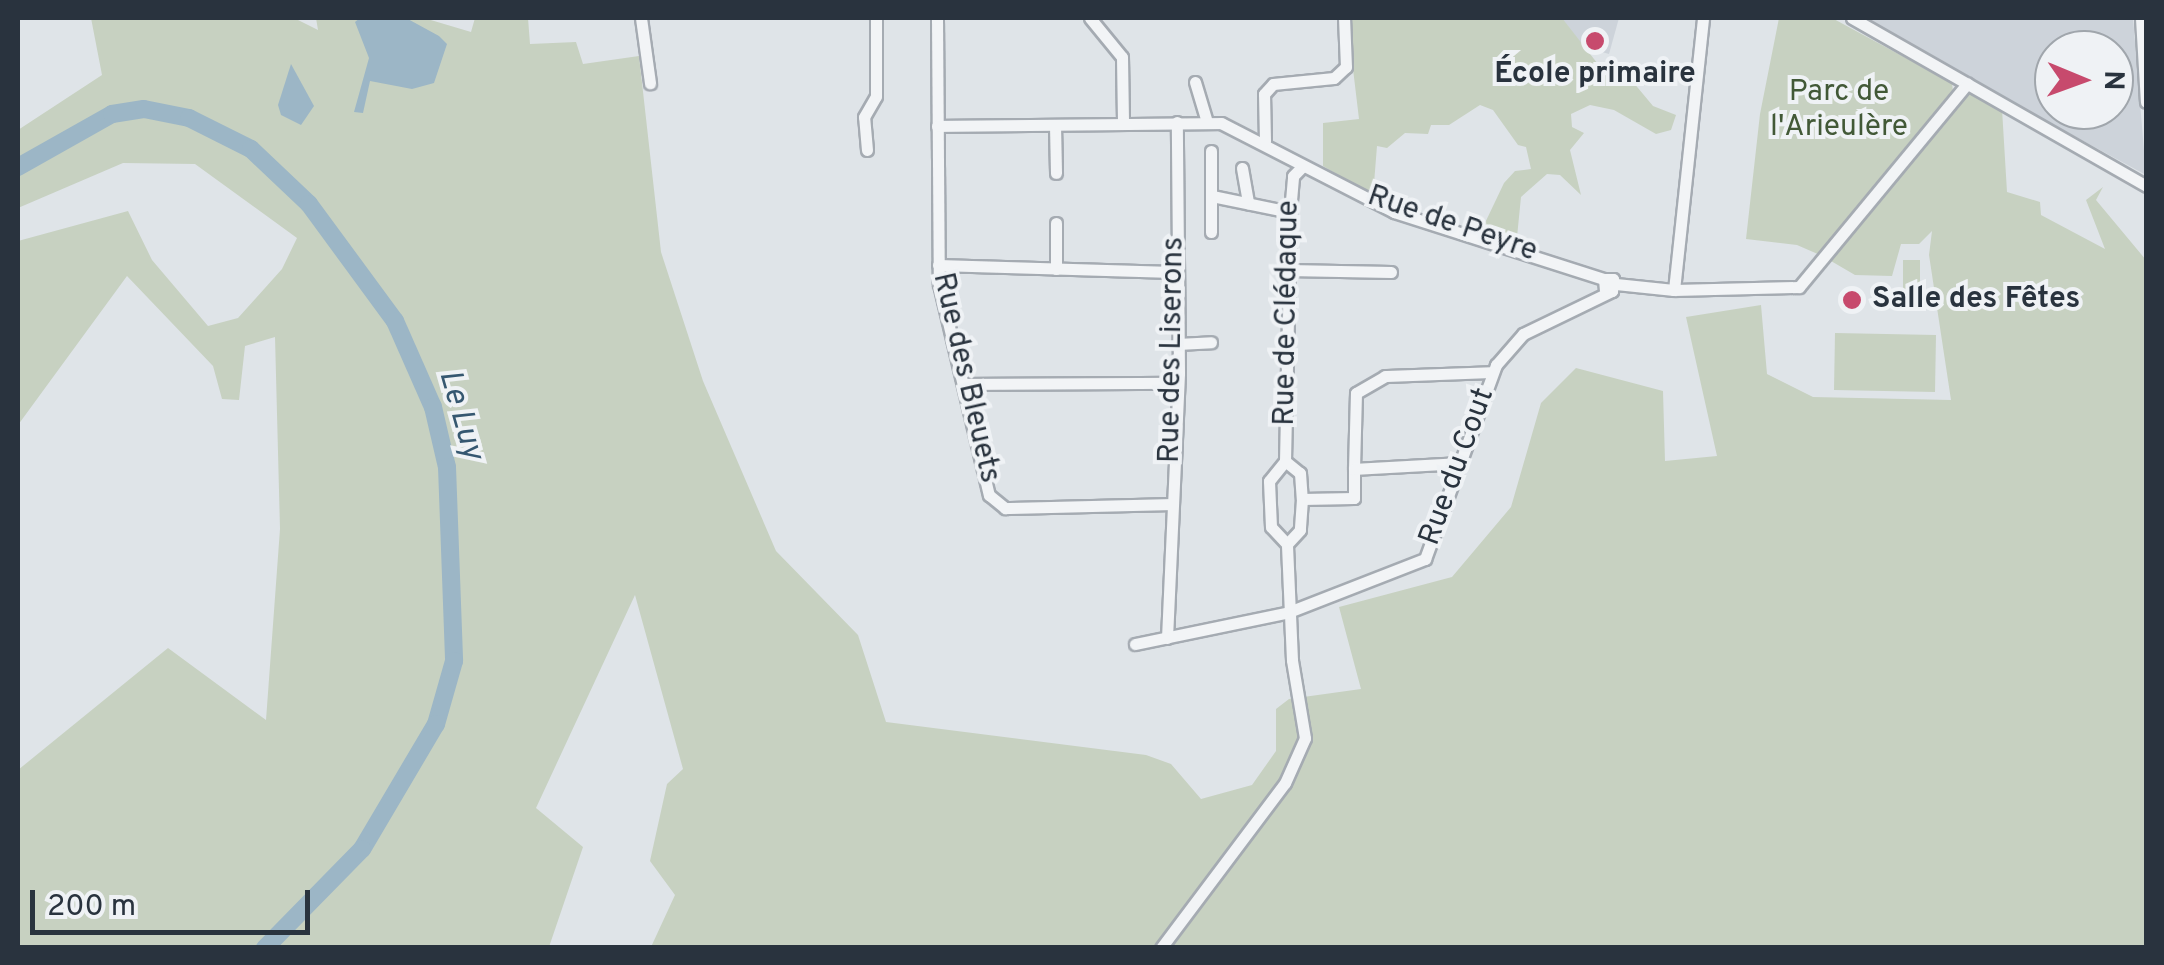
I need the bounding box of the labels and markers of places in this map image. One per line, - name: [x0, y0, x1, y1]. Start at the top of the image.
- marker: École primaire: [1584, 30, 1606, 52]
- place label: École primaire: [1494, 57, 1696, 93]
- place label: Salle des Fêtes: [1872, 282, 2080, 318]
- marker: Salle des Fêtes: [1841, 289, 1863, 311]

